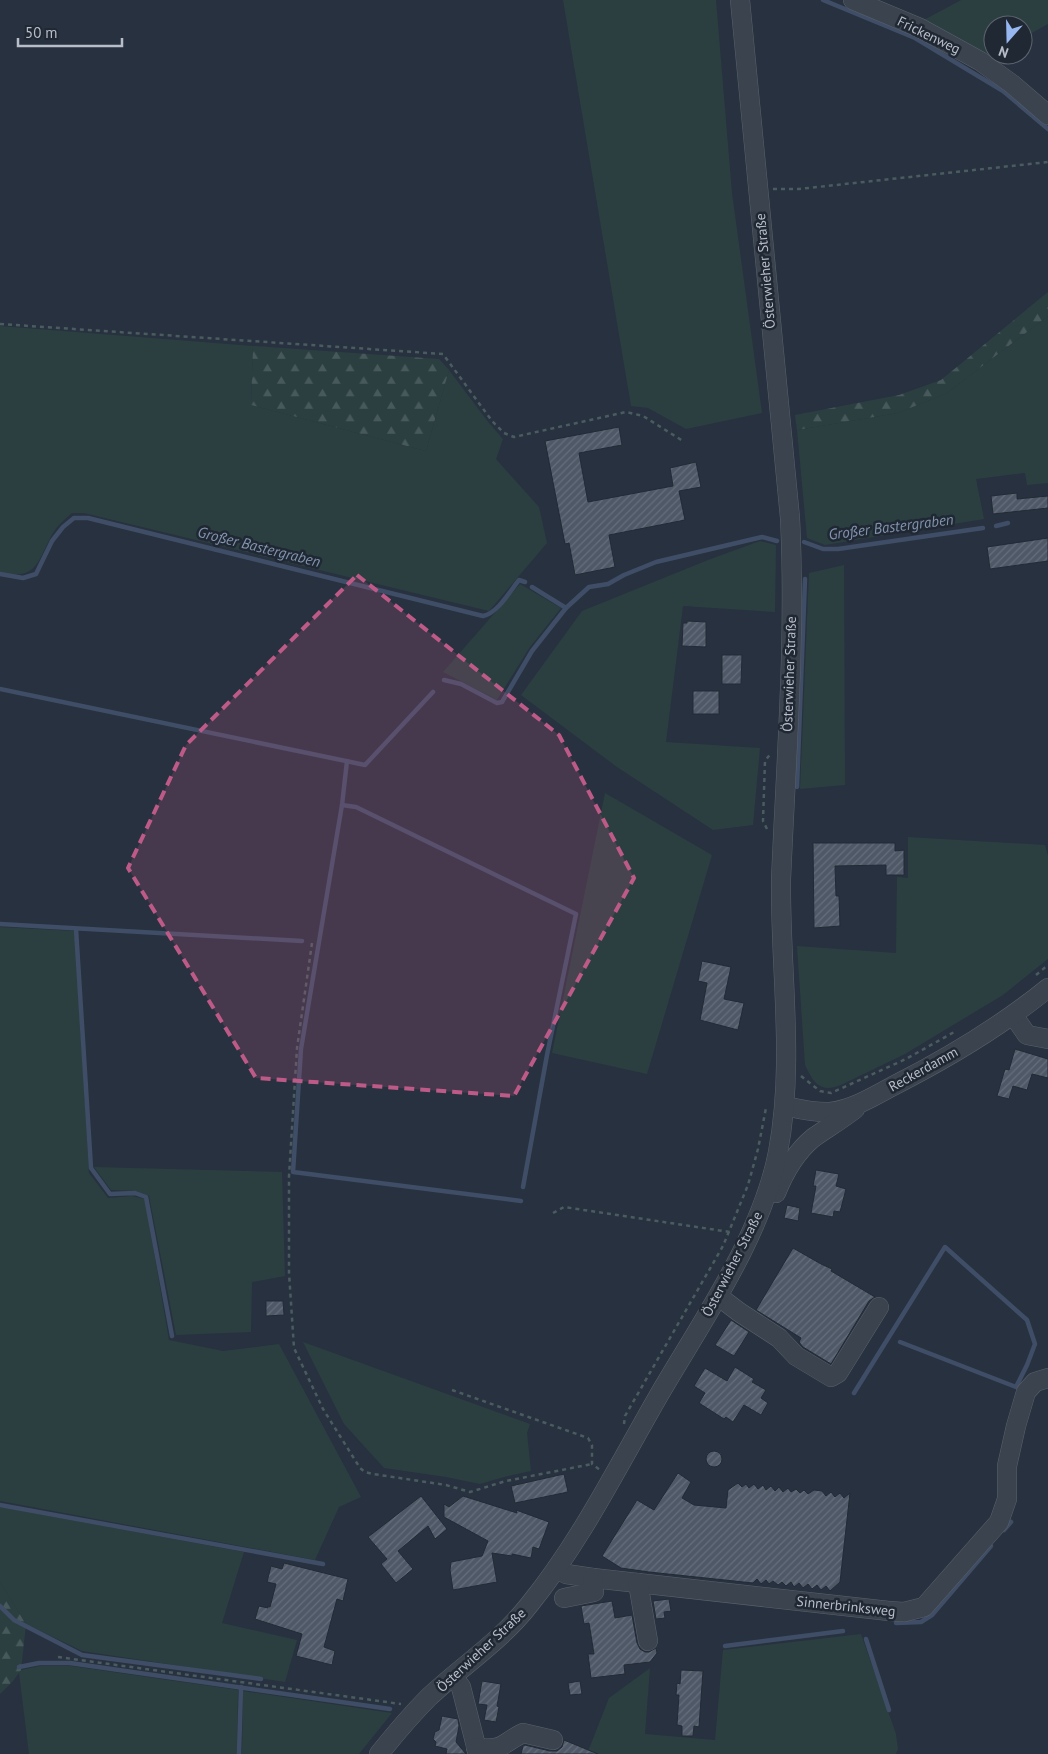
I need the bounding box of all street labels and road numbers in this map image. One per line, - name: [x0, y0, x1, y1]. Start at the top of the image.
- street label: Frickenweg: [895, 12, 963, 58]
- street label: Österwieher Straße: [751, 213, 779, 329]
- street label: Österwieher Straße: [778, 616, 800, 732]
- street label: Reckerdamm: [885, 1043, 961, 1095]
- street label: Österwieher Straße: [698, 1208, 766, 1320]
- street label: Sinnerbrinksweg: [796, 1592, 896, 1620]
- street label: Österwieher Straße: [433, 1604, 529, 1696]

